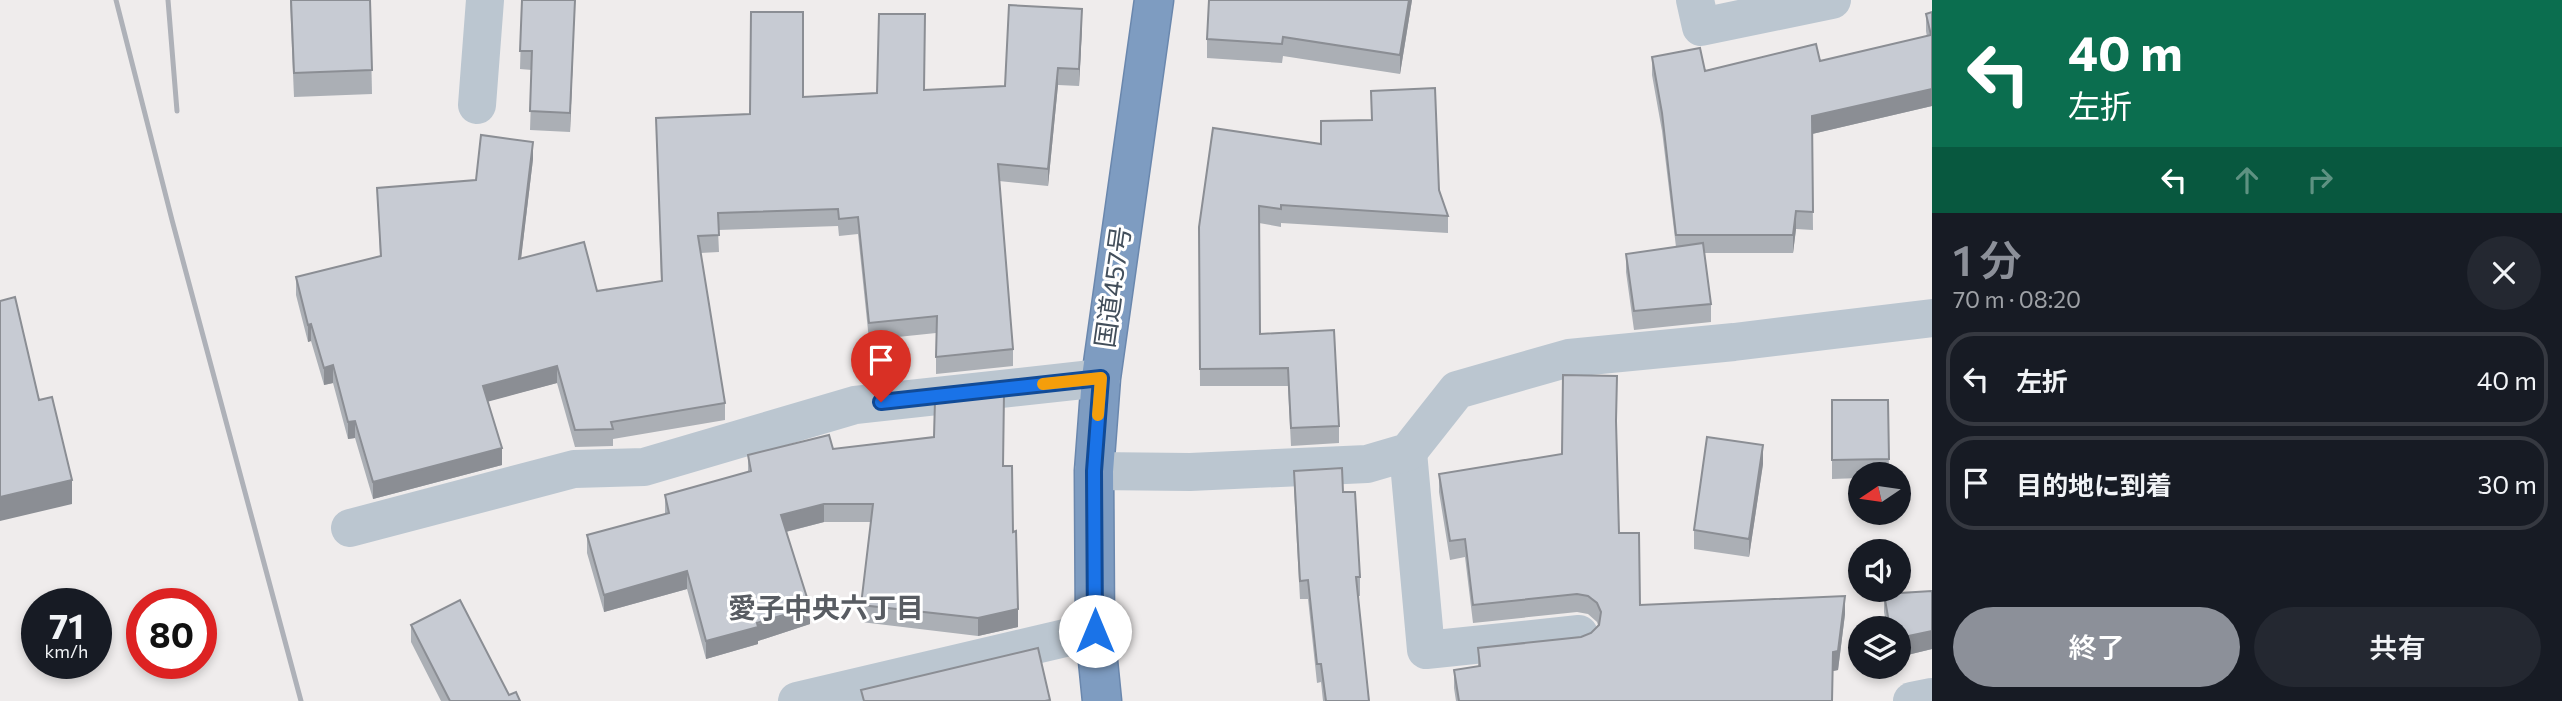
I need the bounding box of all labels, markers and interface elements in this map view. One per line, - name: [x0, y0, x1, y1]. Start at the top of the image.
- text: 40 m: [2068, 21, 2183, 81]
- icon: left: [1953, 28, 2044, 119]
- text: 左折: [2068, 85, 2132, 125]
- icon: left: [2155, 161, 2193, 199]
- icon: ahead: [2228, 161, 2266, 199]
- icon: right: [2301, 161, 2339, 199]
- street label: 国道457号: [1088, 224, 1135, 349]
- text: 1 分: [1953, 233, 2022, 285]
- button: close: [2467, 236, 2541, 310]
- text: 70 m · 08:20: [1953, 285, 2081, 313]
- pin: [851, 330, 911, 402]
- icon: arrive: [862, 341, 900, 379]
- icon: left: [1957, 360, 1995, 398]
- text: 40 m: [2477, 364, 2537, 395]
- text: 左折: [2016, 365, 2068, 396]
- north arrow: [1848, 462, 1911, 525]
- map controls: [1848, 462, 1911, 679]
- icon: arrive: [1957, 464, 1995, 502]
- text: 30 m: [2478, 468, 2537, 499]
- text: 目的地に到着: [2016, 469, 2172, 500]
- button: sound: [1848, 539, 1911, 602]
- speed limit sign: 80: [126, 588, 217, 679]
- district label: 愛子中央六丁目: [728, 590, 924, 624]
- position arrow: [1058, 594, 1132, 668]
- text: 71: [49, 603, 84, 646]
- button: 終了: [1953, 607, 2240, 687]
- button: 共有: [2254, 607, 2541, 687]
- button: layers: [1848, 616, 1911, 679]
- text: km/h: [45, 640, 88, 662]

